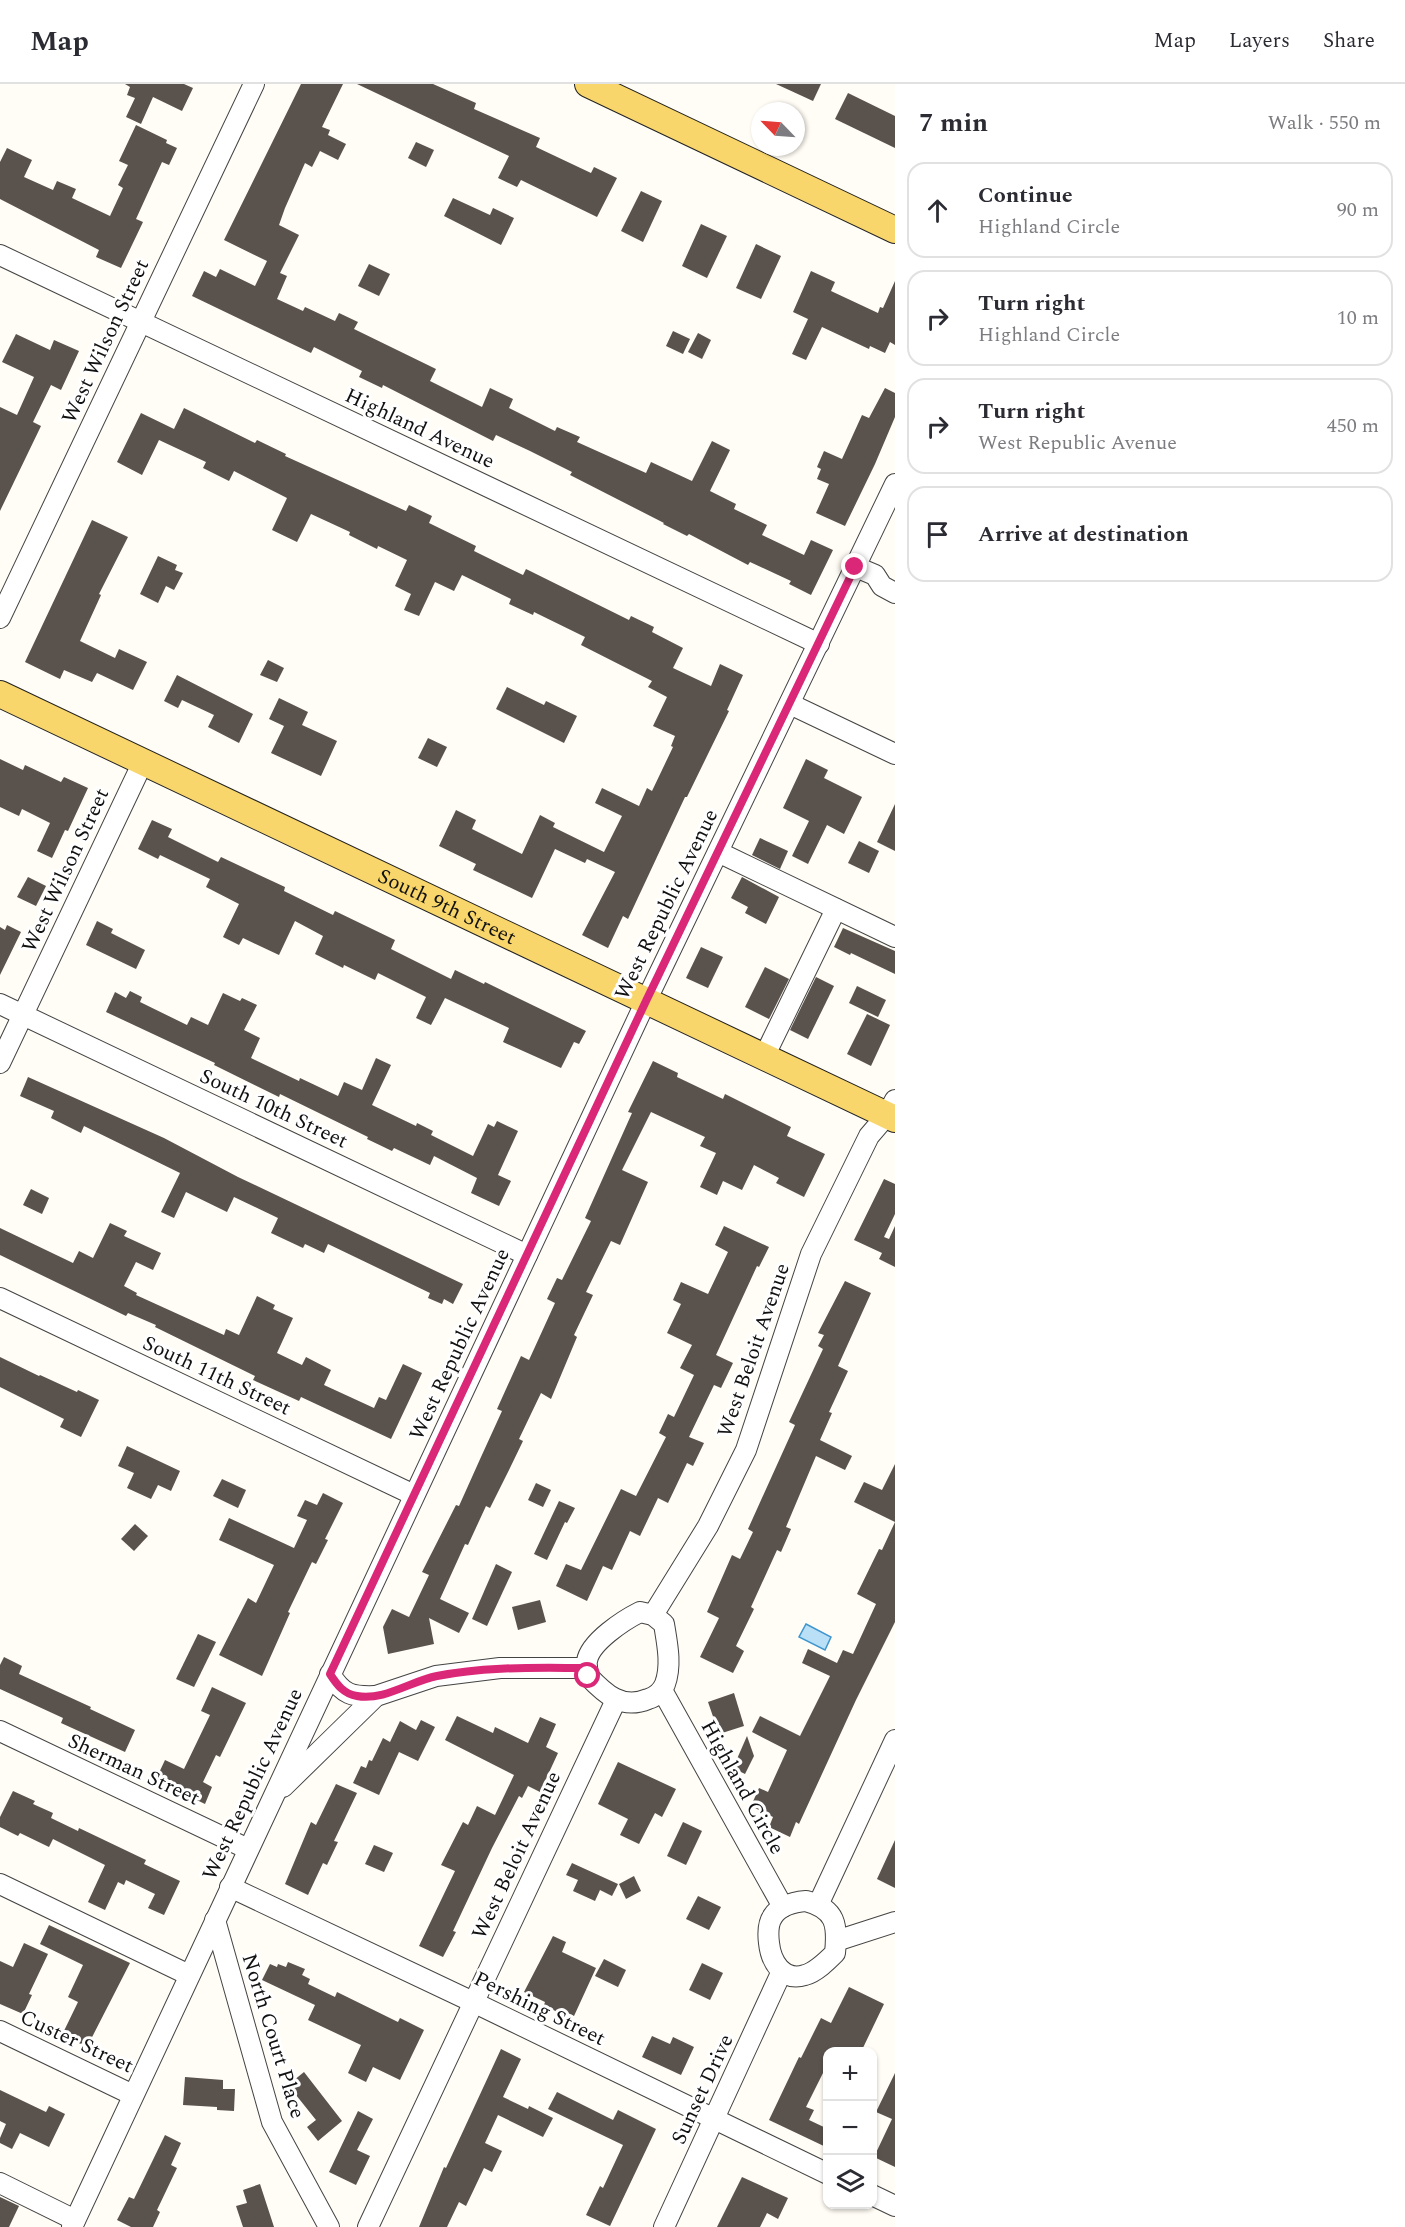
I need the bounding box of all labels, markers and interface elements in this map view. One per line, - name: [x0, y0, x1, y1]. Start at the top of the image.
- text: Map: [30, 20, 89, 63]
- text: Map: [1154, 25, 1196, 57]
- text: Layers: [1229, 25, 1290, 57]
- text: Share: [1323, 25, 1375, 57]
- north arrow: [751, 102, 805, 156]
- text: 7 min: [919, 103, 988, 143]
- text: Walk · 550 m: [1268, 108, 1381, 138]
- text: Continue: [978, 179, 1073, 212]
- icon: ahead: [921, 194, 954, 227]
- text: 90 m: [1337, 195, 1379, 225]
- text: Highland Circle: [978, 212, 1120, 242]
- street label: West Wilson Street: [54, 254, 158, 429]
- text: Turn right: [978, 287, 1085, 320]
- icon: right: [921, 302, 954, 335]
- text: 10 m: [1337, 303, 1379, 333]
- text: Highland Circle: [978, 320, 1120, 350]
- street label: Highland Avenue: [339, 380, 500, 478]
- text: Turn right: [978, 395, 1085, 428]
- icon: right: [921, 410, 954, 443]
- text: 450 m: [1327, 411, 1379, 441]
- text: West Republic Avenue: [978, 428, 1177, 458]
- icon: arrive: [921, 518, 954, 551]
- text: Arrive at destination: [978, 518, 1189, 551]
- route end: [841, 553, 867, 579]
- street label: West Wilson Street: [14, 783, 118, 958]
- street label: West Republic Avenue: [607, 804, 727, 1005]
- street label: South 9th Street: [372, 861, 521, 954]
- street label: South 10th Street: [194, 1060, 353, 1157]
- street label: West Republic Avenue: [401, 1243, 519, 1446]
- street label: West Beloit Avenue: [709, 1259, 799, 1442]
- street label: South 11th Street: [137, 1327, 296, 1424]
- route start: [574, 1662, 600, 1688]
- street label: West Republic Avenue: [194, 1683, 312, 1886]
- street label: Highland Circle: [692, 1714, 792, 1861]
- street label: Sherman Street: [62, 1725, 205, 1815]
- street label: West Beloit Avenue: [464, 1766, 570, 1945]
- street label: North Court Place: [233, 1950, 313, 2123]
- street label: Pershing Street: [468, 1963, 611, 2055]
- street label: Custer Street: [14, 2002, 139, 2082]
- street label: Sunset Drive: [663, 2029, 742, 2150]
- map controls: [823, 2047, 877, 2209]
- button: +: [823, 2047, 877, 2101]
- button: −: [823, 2101, 877, 2155]
- button: layers: [823, 2155, 877, 2209]

